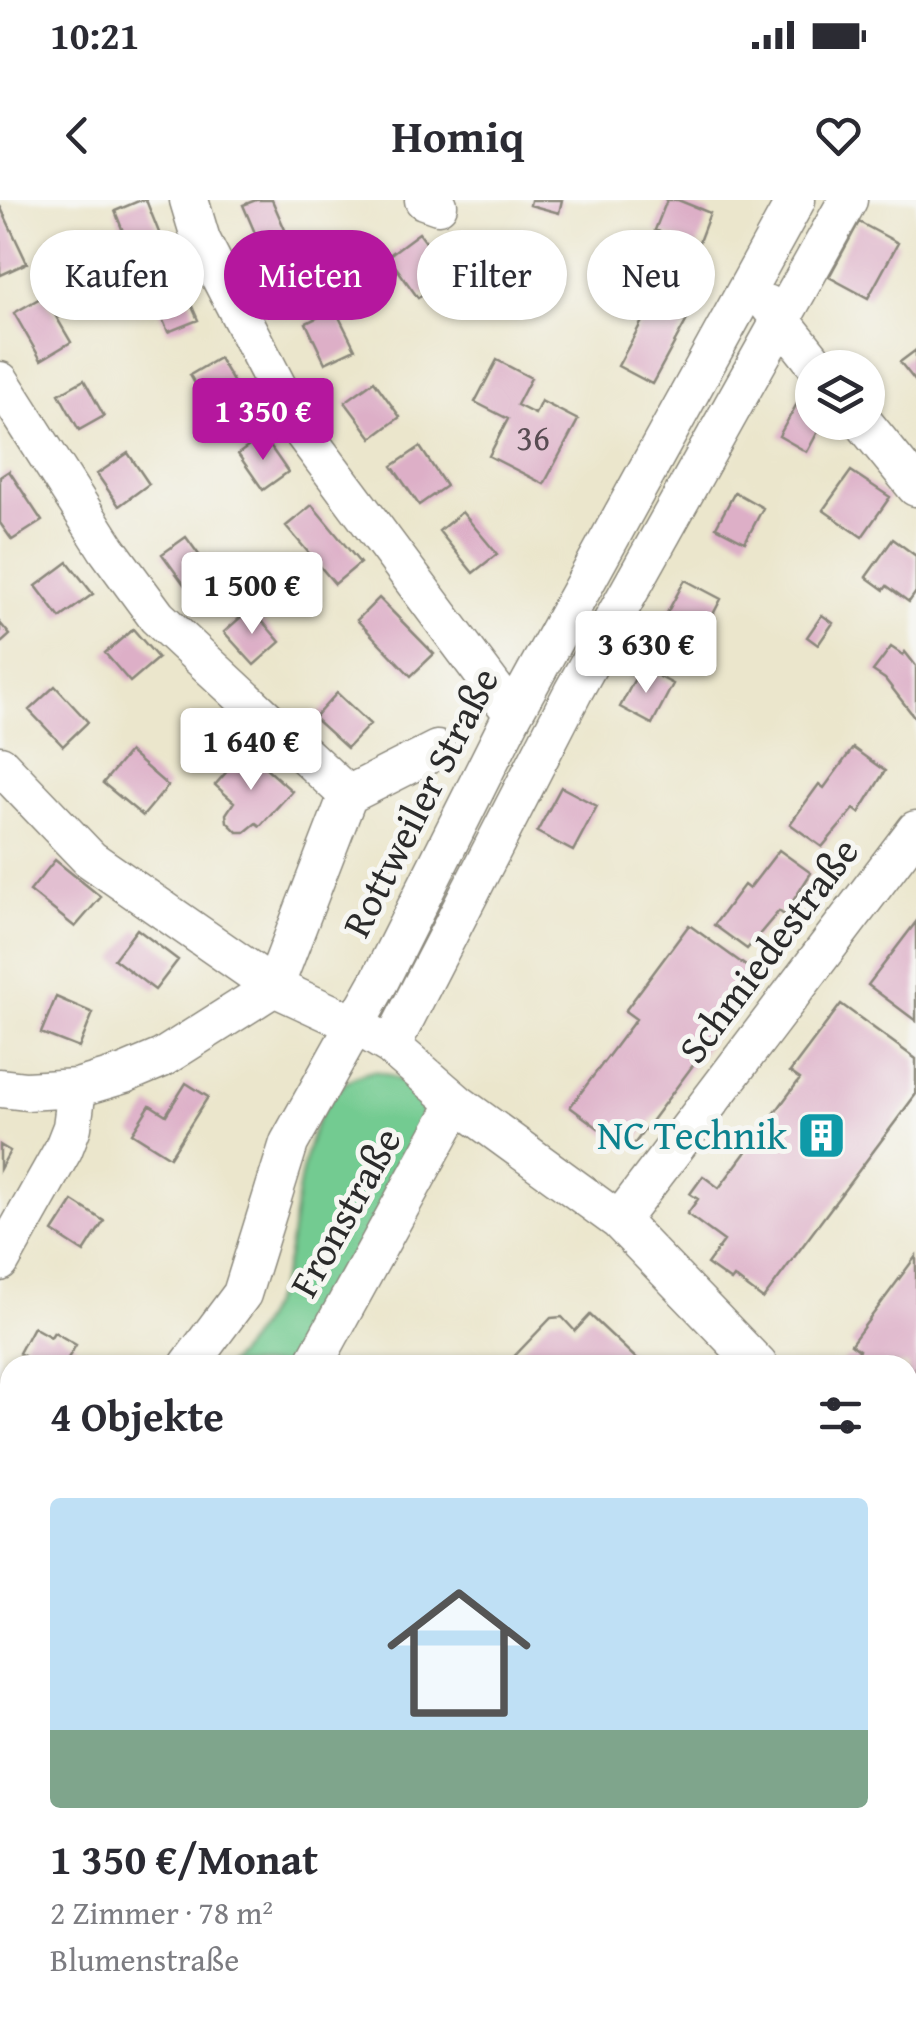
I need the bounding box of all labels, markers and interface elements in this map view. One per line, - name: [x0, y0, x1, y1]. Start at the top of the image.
- text: 10:21: [50, 7, 140, 63]
- text: Homiq: [392, 103, 524, 168]
- icon: back: [50, 108, 105, 163]
- icon: heart: [811, 108, 866, 163]
- chip: Kaufen: [30, 230, 204, 320]
- chip: Mieten: [224, 230, 397, 320]
- chip: Filter: [417, 230, 567, 320]
- chip: Neu: [587, 230, 715, 320]
- map controls: [795, 350, 885, 440]
- button: layers: [795, 350, 885, 440]
- pin: 1 350 €: [171, 378, 355, 463]
- text: 1 350 €: [215, 387, 311, 434]
- house number: 36: [516, 412, 550, 463]
- pin: 1 500 €: [160, 552, 344, 637]
- text: 1 500 €: [204, 561, 300, 608]
- pin: 3 630 €: [554, 611, 738, 696]
- text: 3 630 €: [598, 620, 694, 667]
- street label: Rottweiler Straße: [326, 657, 513, 947]
- pin: 1 640 €: [159, 708, 343, 793]
- text: 1 640 €: [203, 717, 299, 764]
- street label: Schmiedestraße: [663, 824, 872, 1075]
- place label: NC Technik: [597, 1105, 788, 1164]
- building icon: NC Technik: [796, 1109, 848, 1161]
- street label: Fronstraße: [274, 1116, 415, 1307]
- text: 4 Objekte: [50, 1385, 224, 1446]
- icon: filters: [813, 1388, 868, 1443]
- icon: home: [369, 1563, 549, 1743]
- text: 1 350 €/Monat: [50, 1828, 318, 1889]
- text: 2 Zimmer · 78 m²: [50, 1889, 273, 1936]
- text: Blumenstraße: [50, 1936, 239, 1983]

